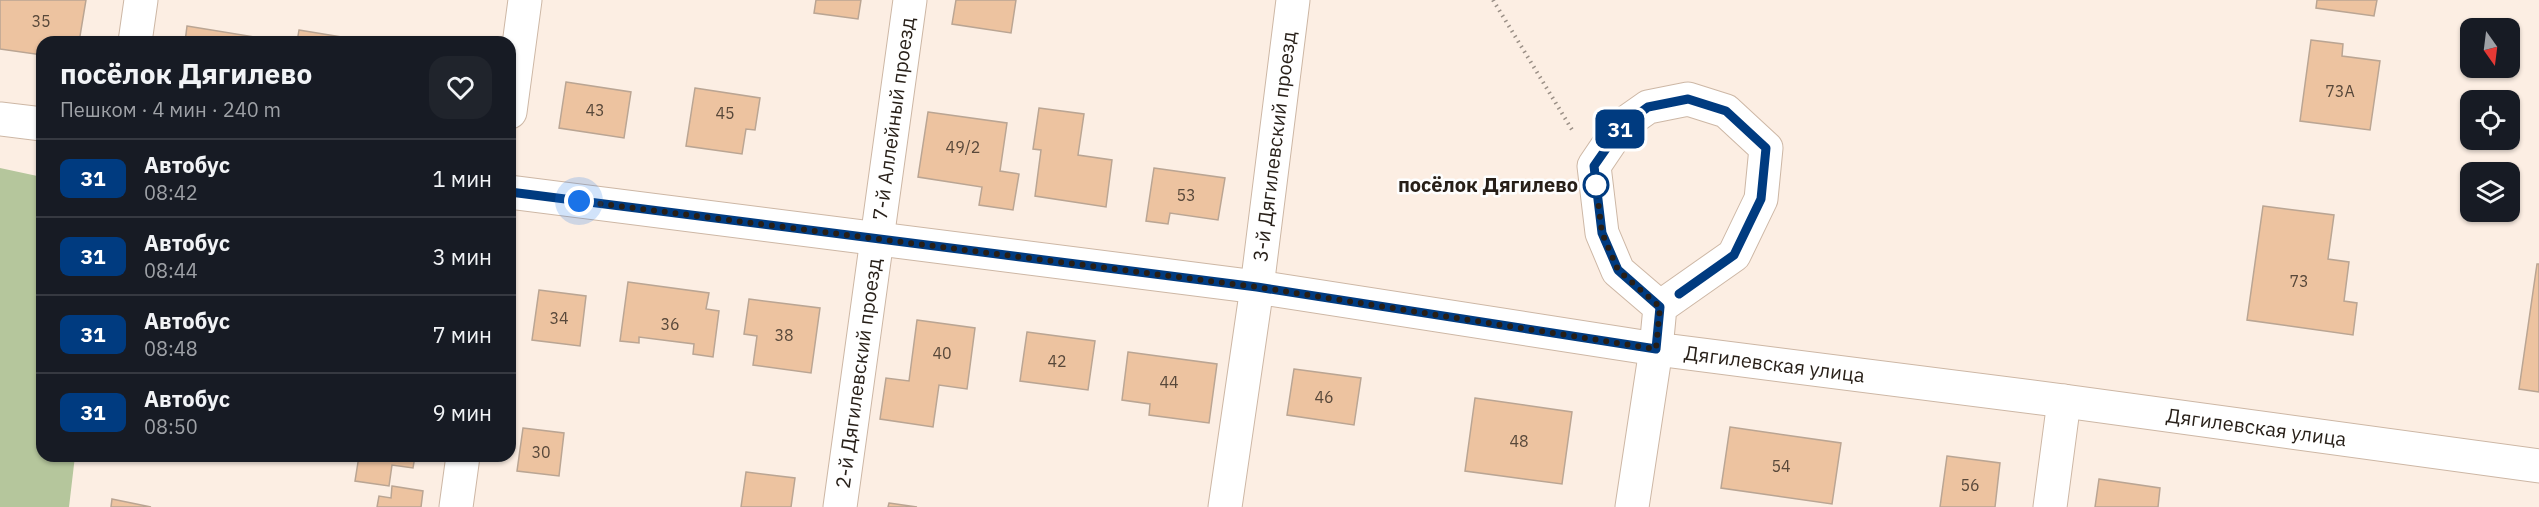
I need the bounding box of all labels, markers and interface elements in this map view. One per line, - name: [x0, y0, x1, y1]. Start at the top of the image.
- house number: 35: [31, 11, 51, 31]
- street label: 7-й Аллейный проезд: [866, 15, 921, 222]
- north arrow: [2460, 18, 2520, 78]
- map controls: [2460, 18, 2520, 222]
- street label: 3-й Дягилевский проезд: [1246, 29, 1302, 263]
- text: посёлок Дягилево: [60, 55, 312, 92]
- button: heart: [429, 56, 492, 119]
- house number: 73А: [2325, 81, 2355, 101]
- button: locate: [2460, 90, 2520, 150]
- text: Пешком · 4 мин · 240 m: [60, 96, 281, 123]
- house number: 43: [585, 100, 605, 120]
- house number: 45: [715, 103, 735, 123]
- line badge: 31: [1593, 110, 1647, 148]
- text: 31: [1607, 115, 1633, 143]
- house number: 49/2: [946, 137, 980, 157]
- text: Автобус: [144, 150, 230, 179]
- button: layers: [2460, 162, 2520, 222]
- text: 31: [80, 164, 106, 192]
- text: 1 мин: [432, 164, 492, 193]
- place label: посёлок Дягилево: [1398, 171, 1578, 198]
- marker: посёлок Дягилево: [1583, 172, 1609, 198]
- text: 08:42: [144, 179, 198, 206]
- house number: 53: [1176, 185, 1196, 205]
- your location: [564, 186, 594, 216]
- text: Автобус: [144, 228, 230, 257]
- text: 31: [80, 242, 106, 270]
- text: 3 мин: [432, 242, 492, 271]
- street label: 2-й Дягилевский проезд: [829, 256, 887, 490]
- text: 08:44: [144, 257, 198, 284]
- house number: 73: [2289, 271, 2309, 291]
- text: Автобус: [144, 306, 230, 335]
- house number: 34: [549, 308, 569, 328]
- house number: 36: [660, 314, 680, 334]
- text: 31: [80, 320, 106, 348]
- text: 7 мин: [432, 320, 492, 349]
- house number: 38: [774, 325, 794, 345]
- text: 08:48: [144, 335, 198, 362]
- street label: Дягилевская улица: [1683, 339, 1867, 389]
- house number: 40: [932, 343, 952, 363]
- house number: 42: [1047, 351, 1067, 371]
- house number: 44: [1159, 372, 1179, 392]
- text: Автобус: [144, 384, 230, 413]
- house number: 46: [1314, 387, 1334, 407]
- text: 31: [80, 398, 106, 426]
- text: 9 мин: [432, 398, 492, 427]
- street label: Дягилевская улица: [2165, 401, 2349, 453]
- text: 08:50: [144, 413, 198, 440]
- house number: 48: [1509, 431, 1529, 451]
- house number: 30: [531, 442, 551, 462]
- house number: 54: [1771, 456, 1791, 476]
- house number: 56: [1960, 475, 1980, 495]

